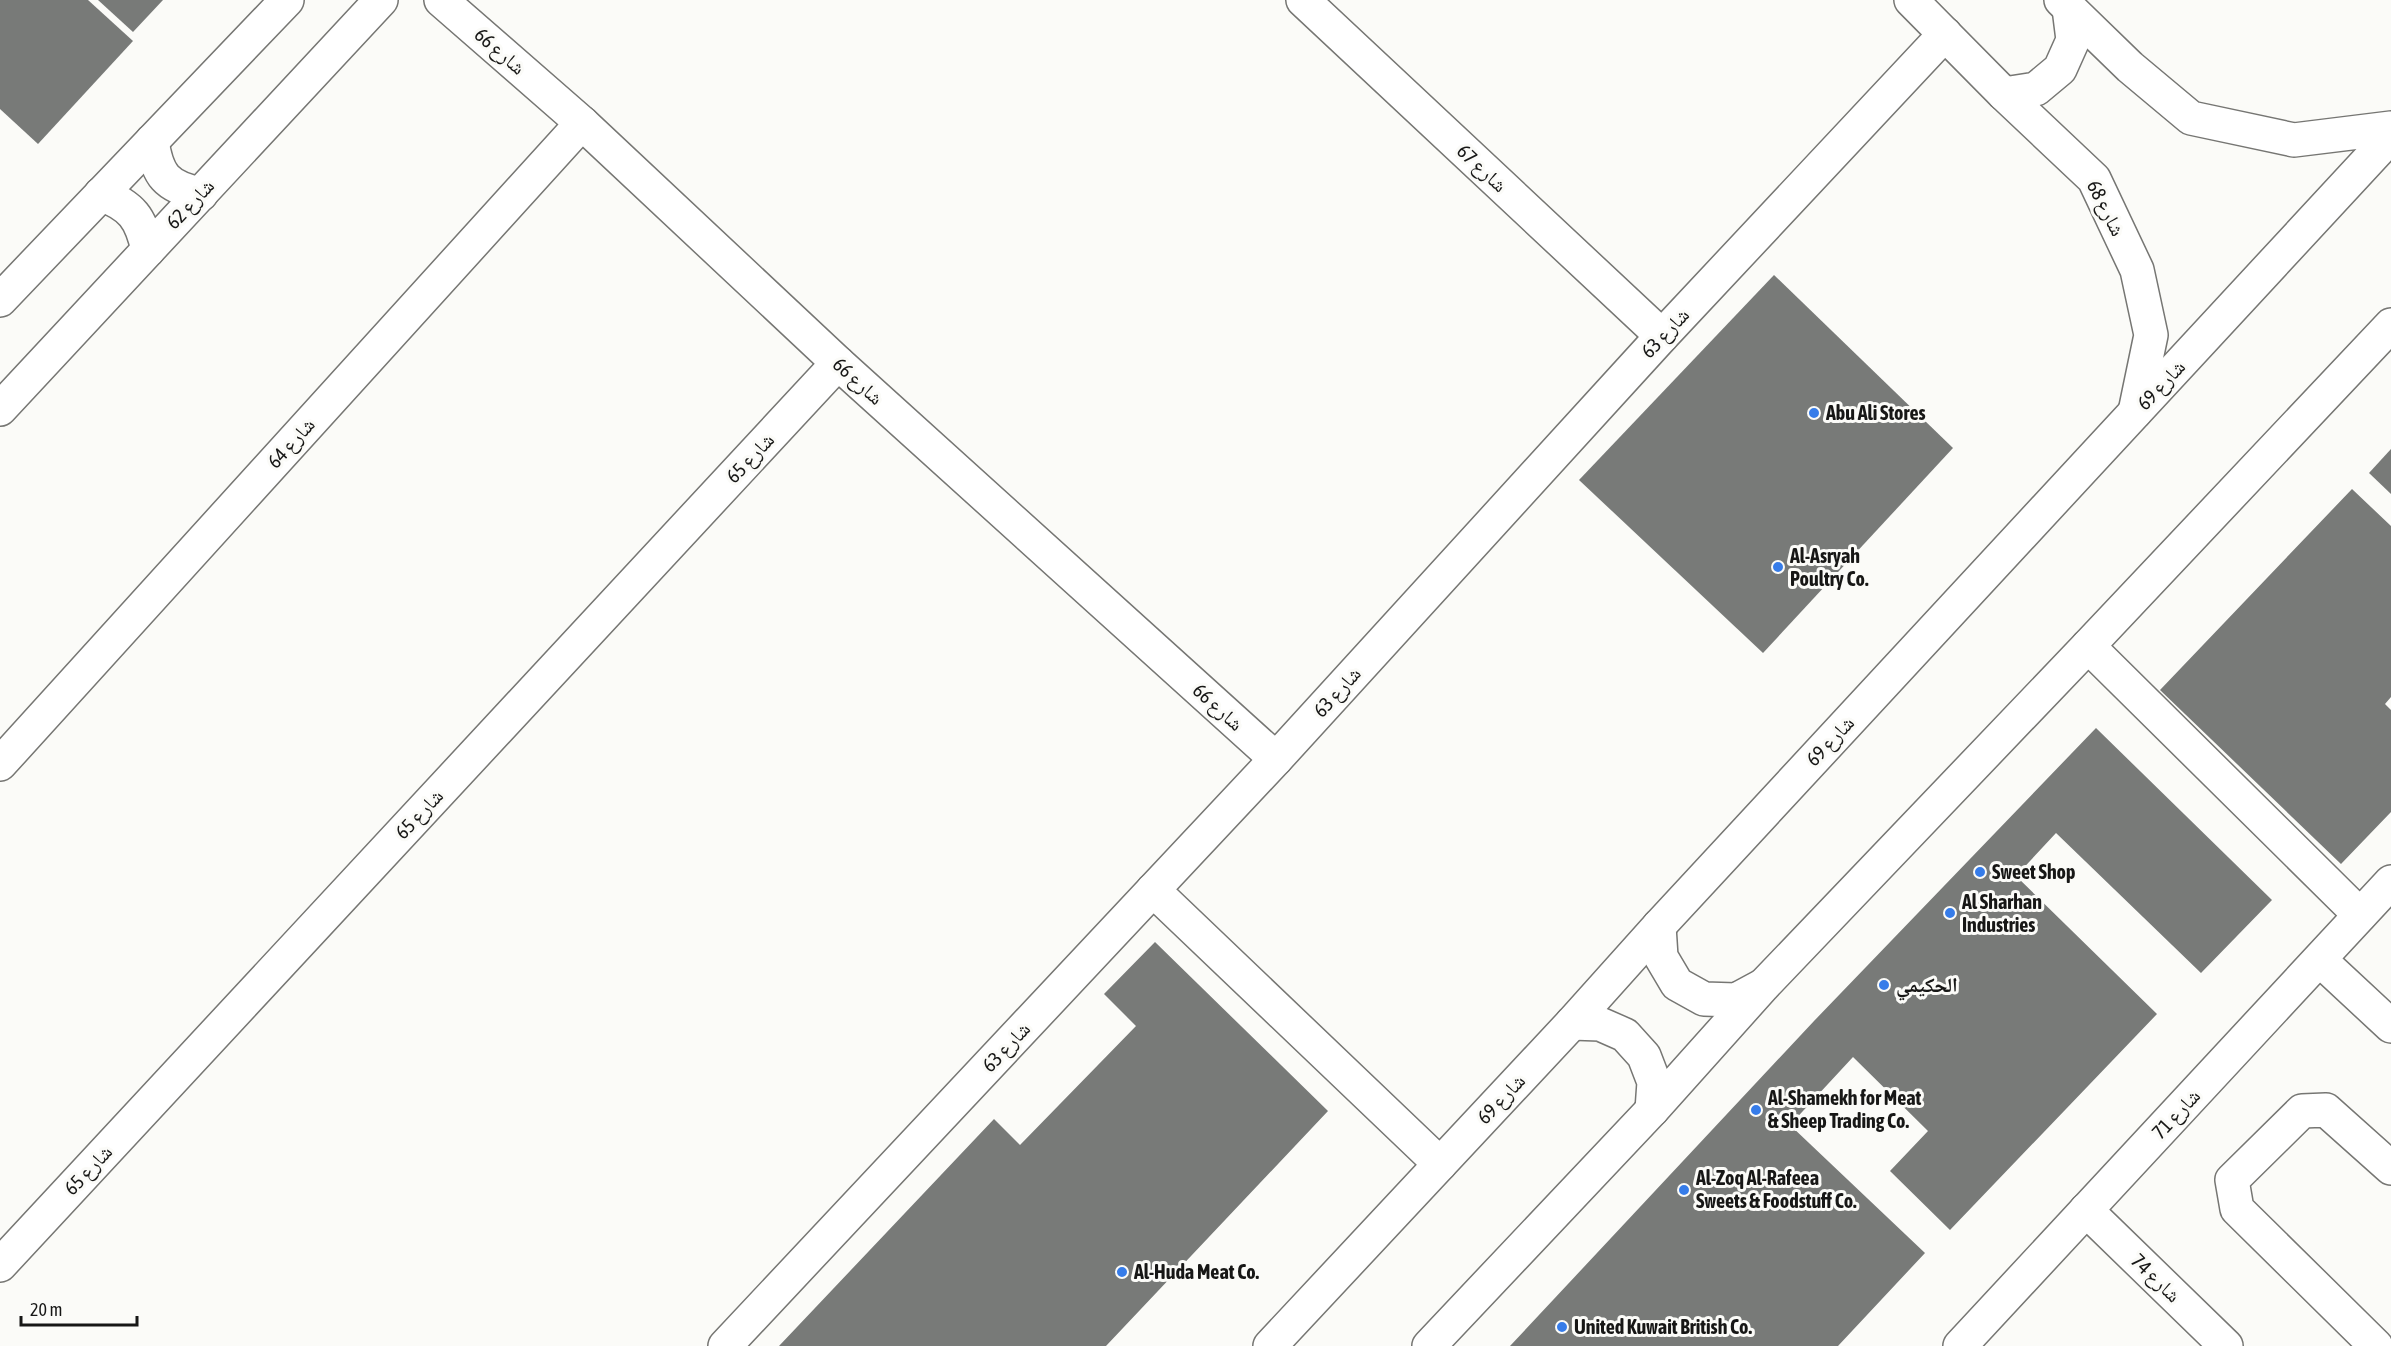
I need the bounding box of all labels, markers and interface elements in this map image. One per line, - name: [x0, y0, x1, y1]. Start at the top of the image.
- street label: شارع 66: [469, 22, 530, 80]
- street label: شارع 67: [1451, 139, 1512, 198]
- street label: شارع 62: [161, 174, 220, 235]
- street label: شارع 68: [2081, 176, 2130, 240]
- street label: شارع 63: [1636, 303, 1695, 364]
- street label: شارع 66: [827, 352, 888, 411]
- street label: شارع 69: [2132, 355, 2191, 416]
- place label: Abu Ali Stores: [1825, 401, 1926, 424]
- marker: Abu Ali Stores: [1807, 406, 1821, 420]
- street label: شارع 64: [262, 413, 321, 474]
- street label: شارع 65: [721, 428, 780, 489]
- place label: Al-Asryah Poultry Co.: [1789, 544, 1869, 590]
- marker: Al-Asryah Poultry Co.: [1771, 560, 1785, 574]
- street label: شارع 63: [1308, 662, 1367, 723]
- street label: شارع 66: [1187, 678, 1248, 737]
- street label: شارع 69: [1801, 711, 1860, 772]
- street label: شارع 65: [390, 784, 449, 845]
- place label: Sweet Shop: [1992, 860, 2075, 883]
- marker: Sweet Shop: [1973, 865, 1987, 879]
- place label: Al Sharhan Industries: [1961, 890, 2042, 936]
- marker: Al Sharhan Industries: [1943, 906, 1957, 920]
- place label: الحكيمي: [1896, 973, 1958, 1001]
- marker: الحكيمي: [1877, 978, 1891, 992]
- street label: شارع 63: [977, 1017, 1036, 1078]
- street label: شارع 69: [1472, 1069, 1531, 1130]
- street label: شارع 71: [2147, 1084, 2206, 1145]
- place label: Al-Shamekh for Meat & Sheep Trading Co.: [1767, 1086, 1922, 1132]
- marker: Al-Shamekh for Meat & Sheep Trading Co.: [1749, 1103, 1763, 1117]
- street label: شارع 65: [59, 1140, 118, 1201]
- place label: Al-Zoq Al-Rafeea Sweets & Foodstuff Co.: [1695, 1166, 1857, 1212]
- marker: Al-Zoq Al-Rafeea Sweets & Foodstuff Co.: [1677, 1183, 1691, 1197]
- street label: شارع 74: [2126, 1249, 2186, 1308]
- place label: Al-Huda Meat Co.: [1133, 1260, 1260, 1283]
- marker: Al-Huda Meat Co.: [1115, 1265, 1129, 1279]
- scale bar: [21, 1289, 136, 1327]
- text: 20 m: [30, 1299, 62, 1320]
- place label: United Kuwait British Co.: [1574, 1315, 1752, 1338]
- marker: United Kuwait British Co.: [1555, 1320, 1569, 1334]

